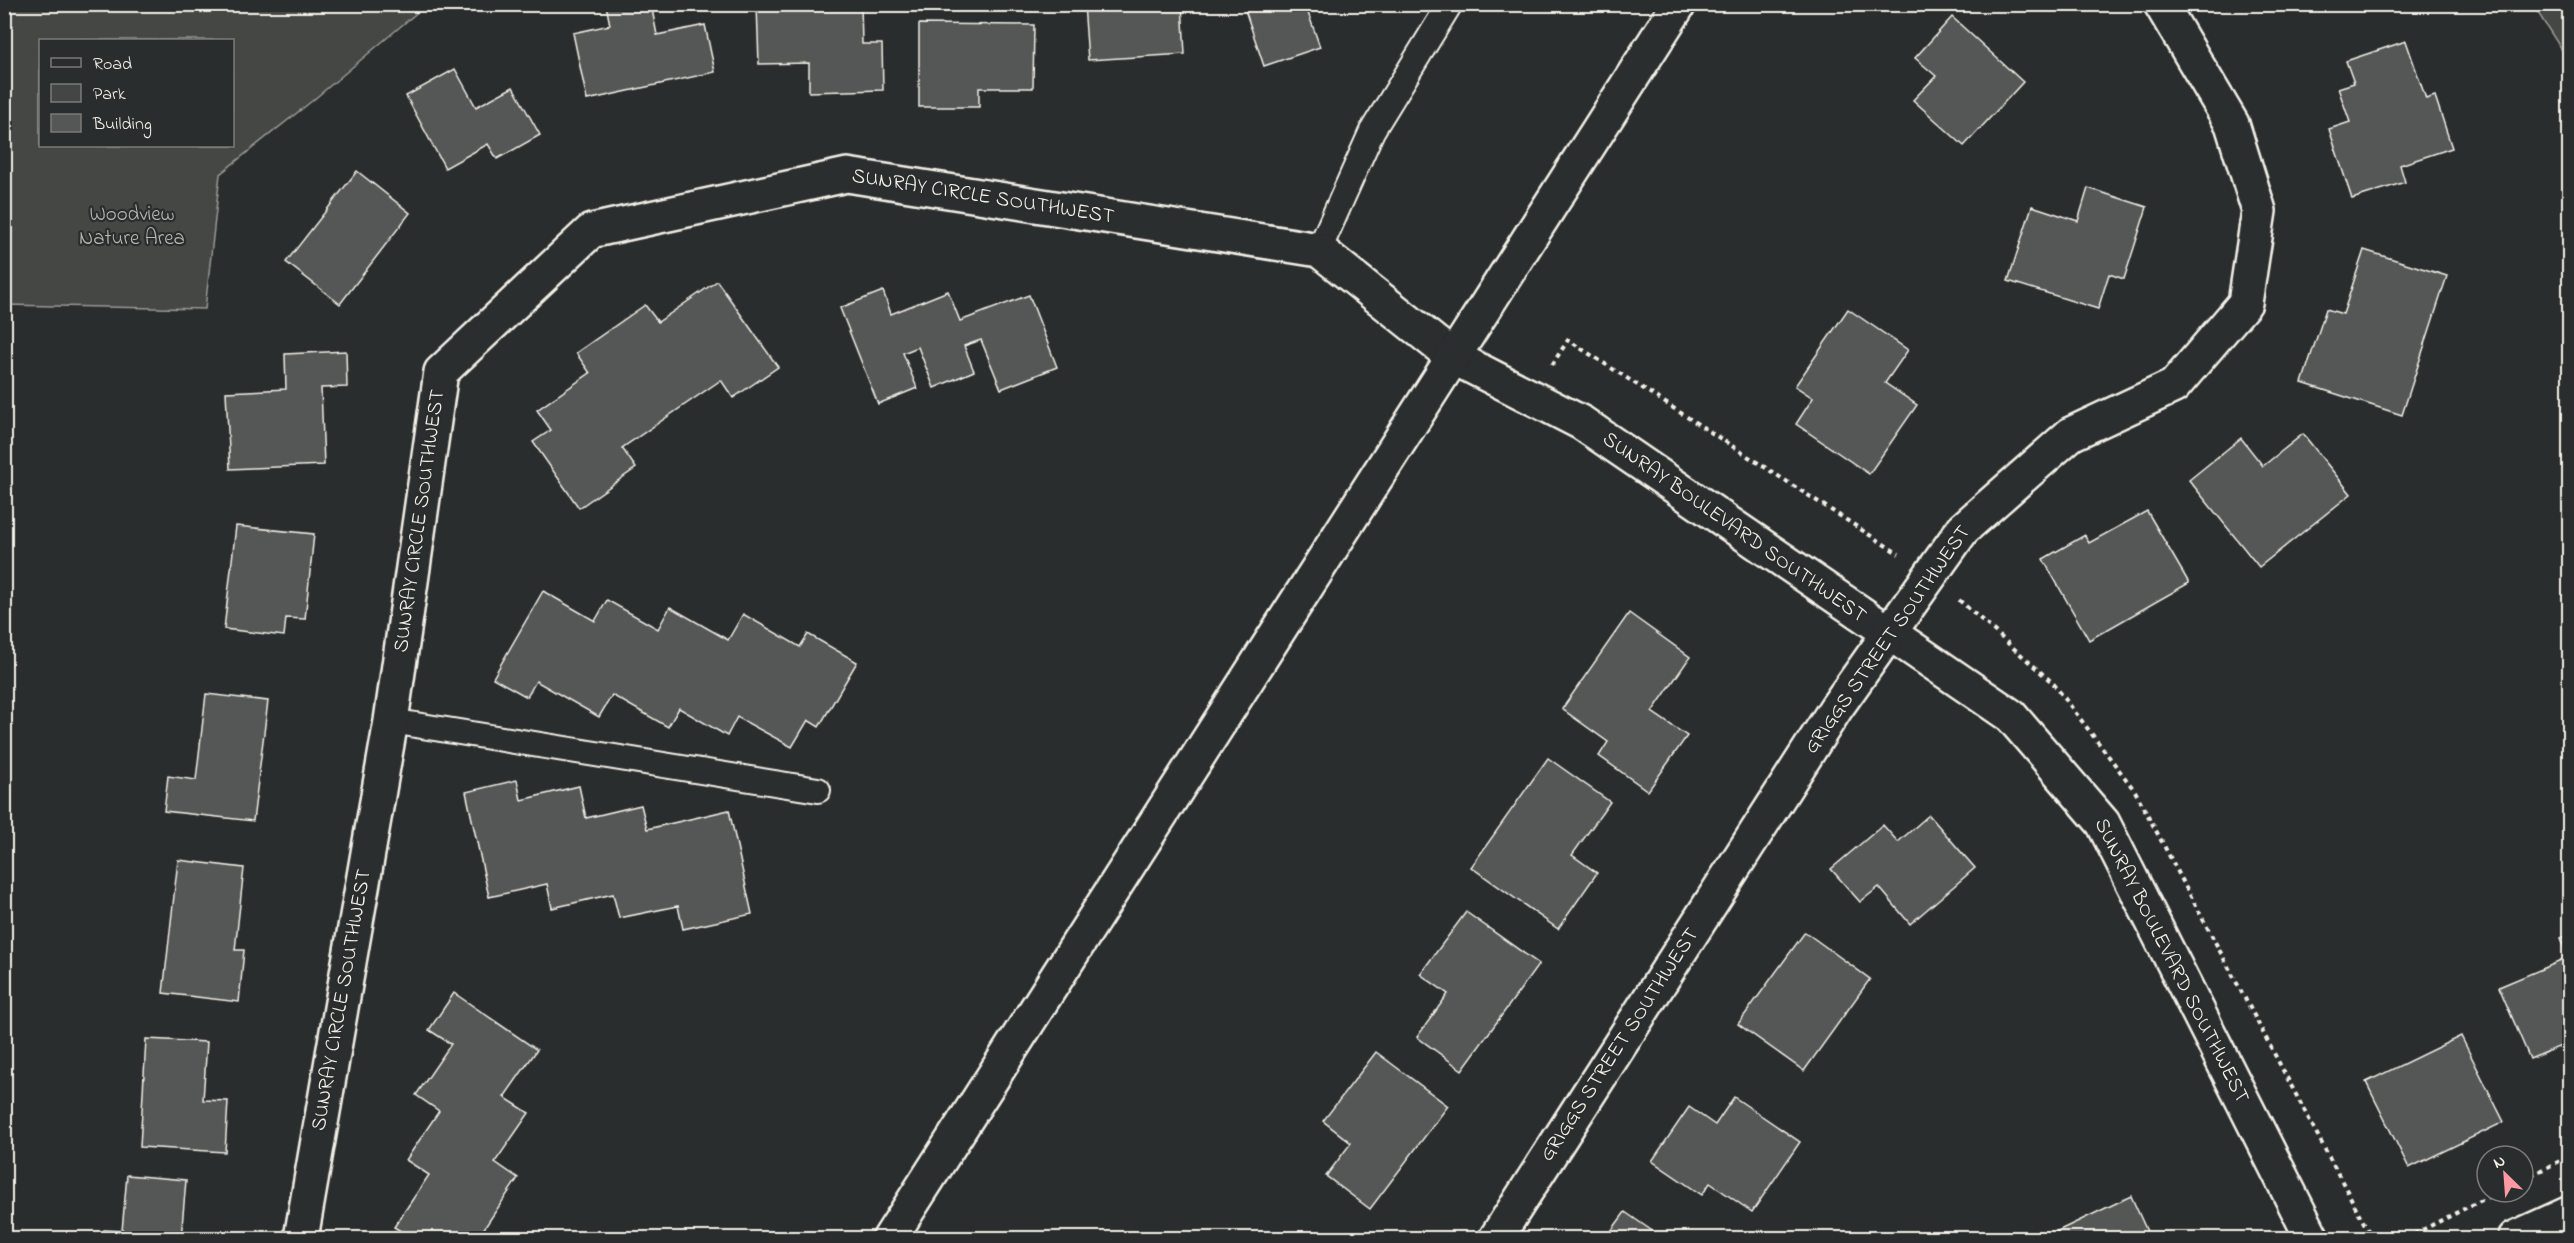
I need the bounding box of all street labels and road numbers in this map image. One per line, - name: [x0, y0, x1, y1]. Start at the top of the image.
- street label: SUNRAY CIRCLE SOUTHWEST: [850, 161, 1116, 233]
- street label: SUNRAY CIRCLE SOUTHWEST: [387, 388, 453, 654]
- street label: SUNRAY BOULEVARD SOUTHWEST: [1596, 425, 1872, 631]
- street label: GRIGGS STREET SOUTHWEST: [1797, 519, 1979, 761]
- street label: SUNRAY BOULEVARD SOUTHWEST: [2086, 813, 2256, 1109]
- street label: SUNRAY CIRCLE SOUTHWEST: [304, 867, 380, 1133]
- street label: GRIGGS STREET SOUTHWEST: [1533, 922, 1707, 1168]

